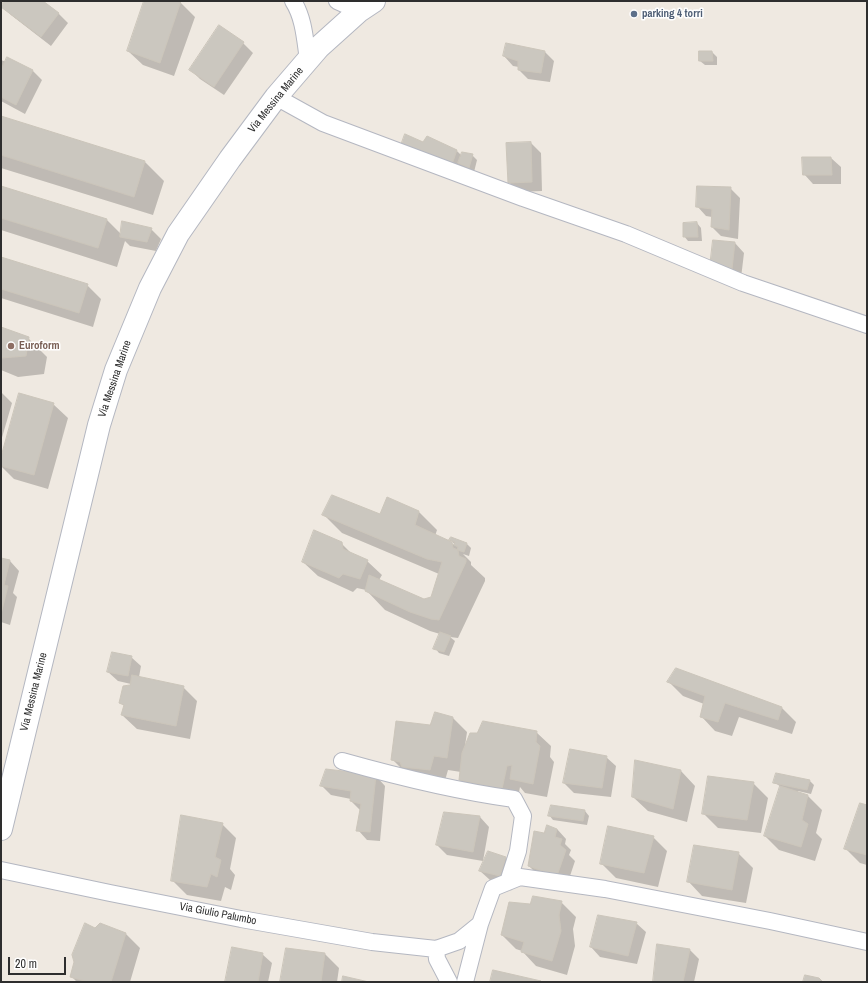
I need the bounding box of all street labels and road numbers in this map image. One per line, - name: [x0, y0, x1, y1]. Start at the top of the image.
- street label: Via Messina Marine: [246, 65, 306, 135]
- street label: Via Messina Marine: [96, 339, 134, 419]
- street label: Via Messina Marine: [18, 651, 50, 733]
- street label: Via Giulio Palumbo: [178, 900, 258, 928]

